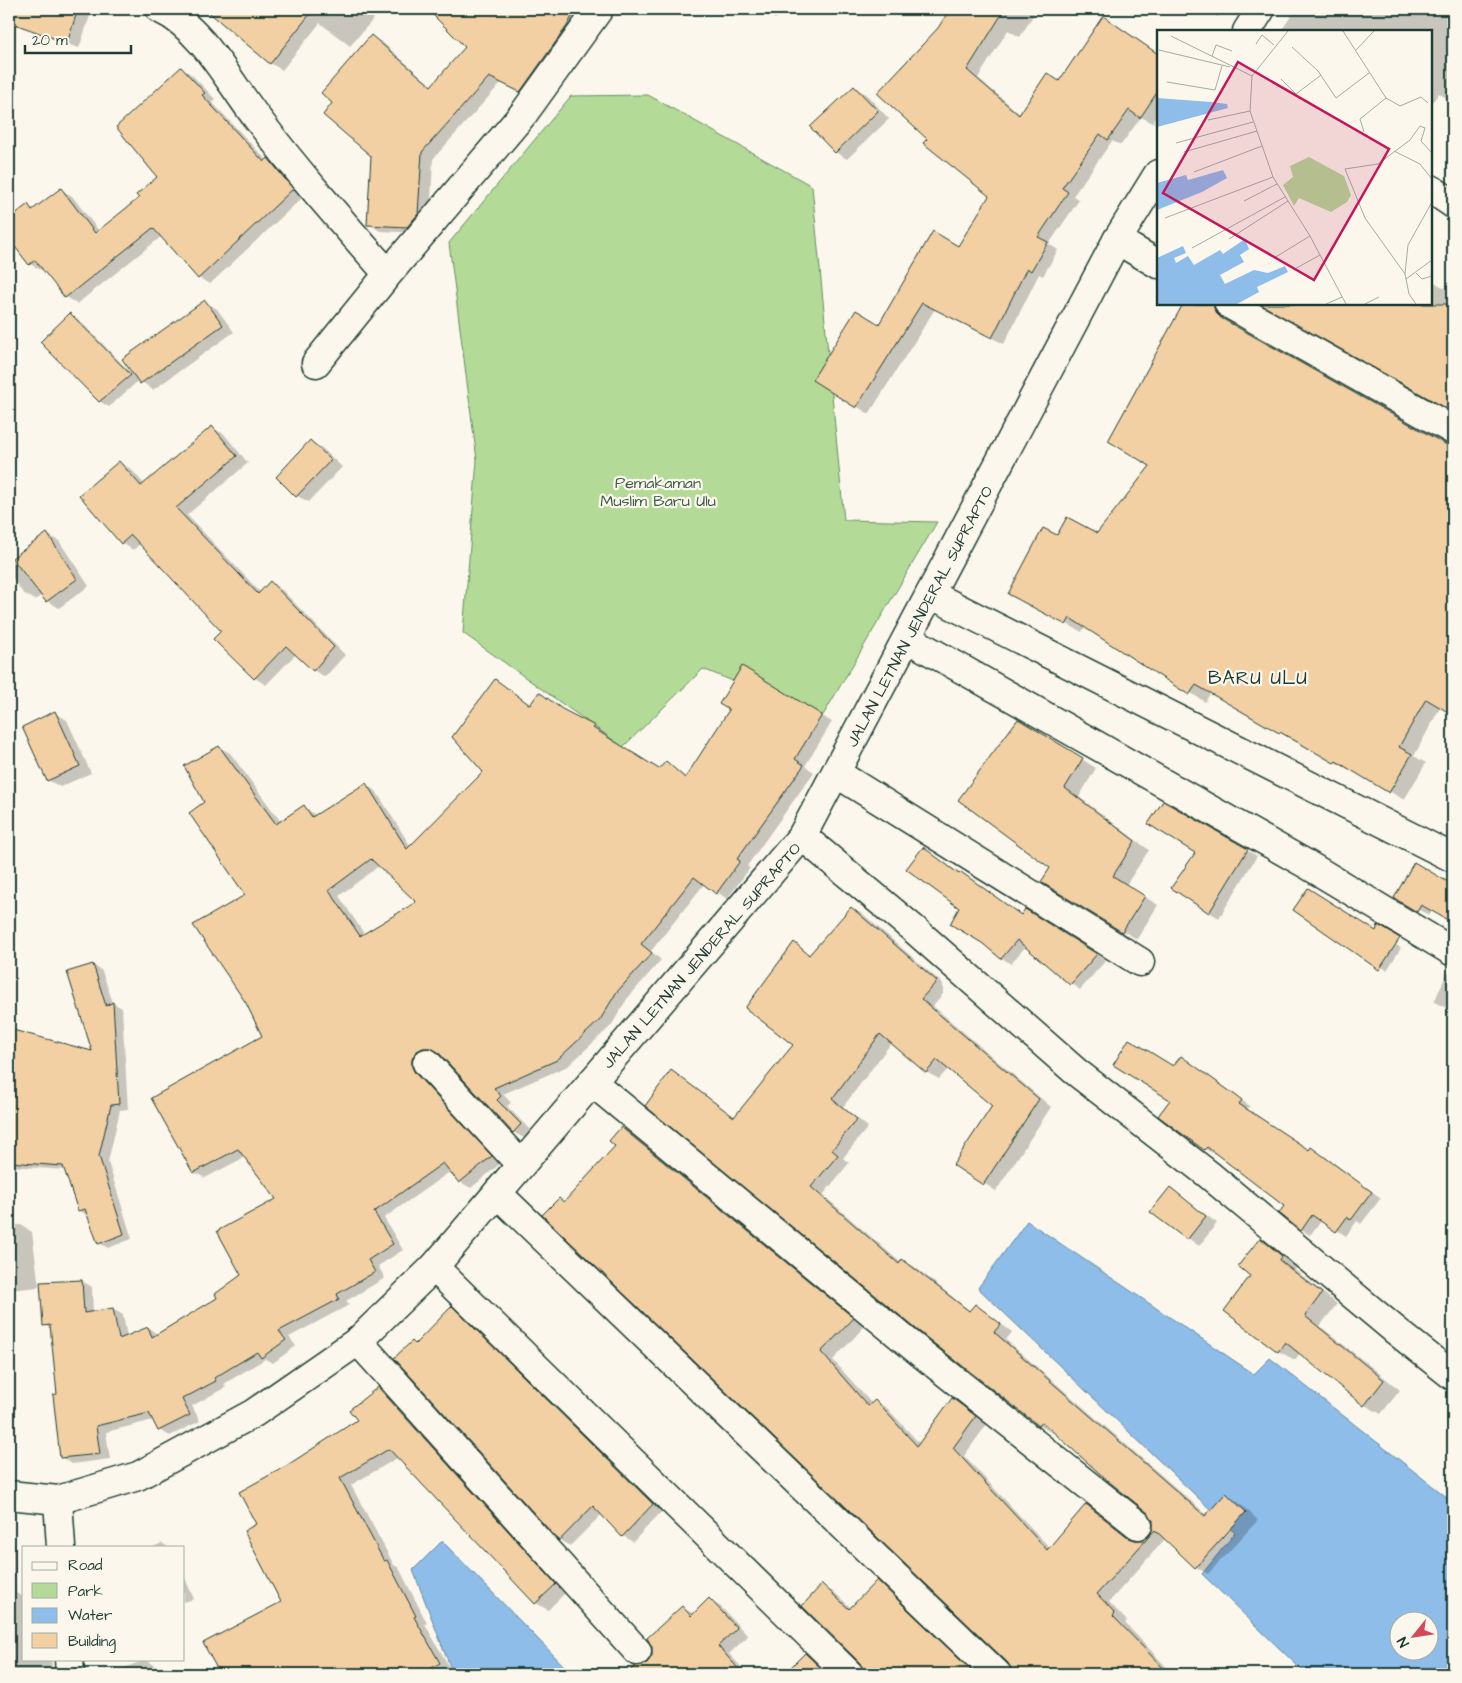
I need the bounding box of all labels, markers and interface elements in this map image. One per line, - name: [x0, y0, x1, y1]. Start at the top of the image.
- scale bar: [25, 22, 131, 54]
- text: 20 m: [32, 30, 68, 51]
- inset map: [1157, 30, 1432, 305]
- park label: Pemakaman Muslim Baru Ulu: [600, 472, 716, 512]
- street label: JALAN LETNAN JENDERAL SUPRAPTO: [841, 482, 998, 751]
- district label: BARU ULU: [1208, 665, 1308, 692]
- street label: JALAN LETNAN JENDERAL SUPRAPTO: [597, 838, 806, 1073]
- legend: [22, 1546, 185, 1660]
- text: Road: [68, 1555, 103, 1576]
- text: Park: [68, 1581, 103, 1602]
- text: Water: [68, 1605, 112, 1626]
- north arrow: [1390, 1610, 1440, 1660]
- text: Building: [68, 1631, 116, 1653]
- text: N: [1393, 1633, 1414, 1651]

